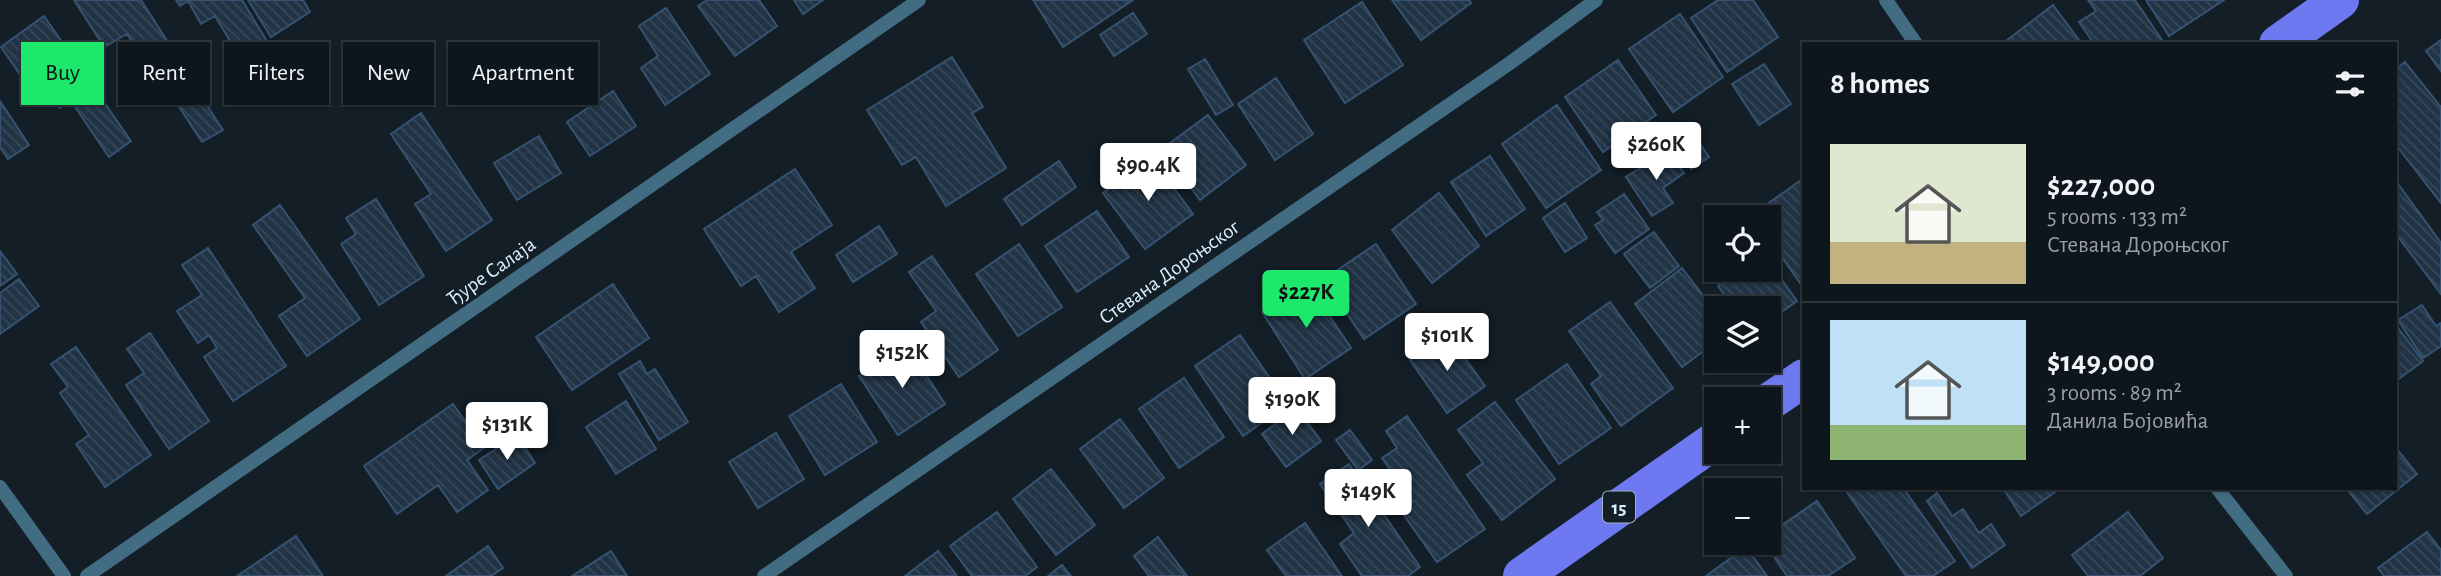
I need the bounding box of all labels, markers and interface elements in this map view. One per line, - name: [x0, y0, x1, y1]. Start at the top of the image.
- chip: Buy: [21, 42, 104, 105]
- chip: Rent: [118, 42, 210, 105]
- chip: Filters: [224, 42, 329, 105]
- chip: New: [343, 42, 434, 105]
- chip: Apartment: [448, 42, 598, 105]
- icon: filters: [2331, 65, 2369, 103]
- text: 8 homes: [1830, 69, 1930, 99]
- pin: $260K: [1607, 122, 1705, 182]
- text: $260K: [1627, 133, 1685, 156]
- pin: $90.4K: [1091, 144, 1205, 203]
- text: $90.4K: [1116, 154, 1180, 177]
- text: $227,000: [2047, 171, 2155, 201]
- icon: home: [1886, 172, 1970, 256]
- map controls: [1704, 205, 1781, 555]
- button: locate: [1704, 205, 1781, 282]
- text: 5 rooms · 133 m²: [2047, 206, 2187, 229]
- street label: Стевана Дороњског: [1095, 216, 1244, 329]
- street label: Ђуре Салаја: [443, 233, 540, 310]
- text: Стевана Дороњског: [2047, 234, 2229, 257]
- pin: $227K: [1257, 270, 1355, 330]
- text: $227K: [1278, 281, 1334, 304]
- button: layers: [1704, 296, 1781, 373]
- pin: $101K: [1398, 314, 1496, 373]
- text: $101K: [1421, 324, 1473, 347]
- pin: $152K: [853, 330, 951, 390]
- text: $152K: [876, 341, 928, 364]
- text: $149,000: [2047, 347, 2155, 377]
- icon: home: [1886, 348, 1970, 432]
- pin: $190K: [1243, 378, 1341, 437]
- text: 3 rooms · 89 m²: [2047, 382, 2182, 405]
- button: +: [1704, 387, 1781, 464]
- text: $190K: [1264, 388, 1320, 411]
- pin: $131K: [458, 402, 556, 462]
- text: Данила Бојовића: [2047, 410, 2208, 433]
- text: $131K: [482, 413, 532, 436]
- pin: $149K: [1319, 470, 1417, 529]
- button: −: [1704, 478, 1781, 555]
- text: $149K: [1341, 480, 1395, 503]
- road number: 15: [1603, 492, 1635, 522]

